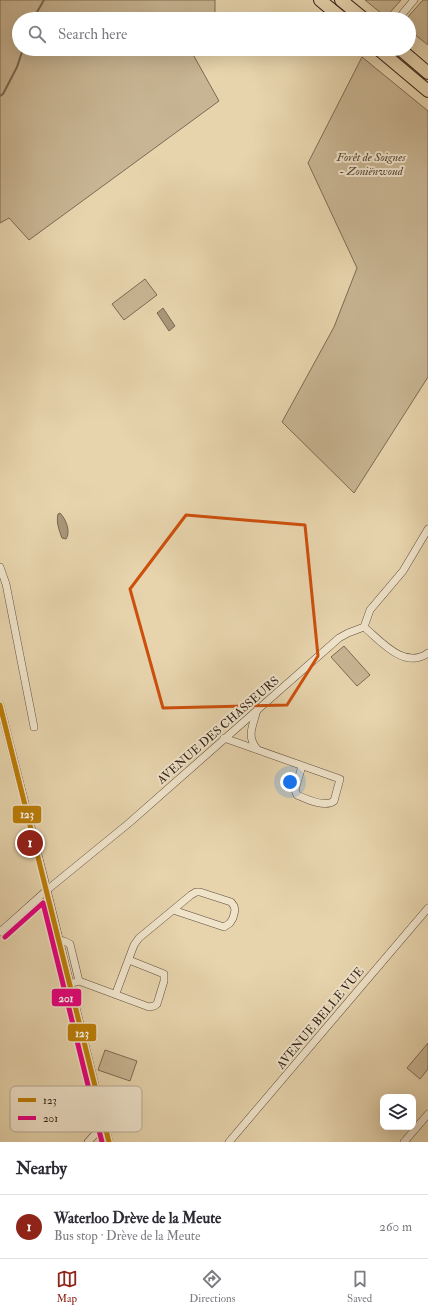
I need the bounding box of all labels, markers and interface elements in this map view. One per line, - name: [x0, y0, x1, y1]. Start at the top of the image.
- search box: [12, 12, 416, 56]
- icon: search: [26, 23, 48, 45]
- text: Search here: [58, 25, 127, 44]
- park label: Forêt de Soignes - Zoniënwoud: [335, 150, 406, 179]
- street label: AVENUE DES CHASSEURS: [153, 673, 282, 788]
- your location: [280, 772, 300, 792]
- line badge: 123: [12, 805, 42, 824]
- text: 123: [20, 808, 34, 821]
- pin: 1: [17, 828, 43, 858]
- street label: AVENUE BELLE VUE: [273, 964, 368, 1073]
- line badge: 201: [51, 988, 82, 1007]
- text: 201: [58, 992, 74, 1005]
- line badge: 123: [67, 1023, 97, 1042]
- text: 123: [75, 1027, 89, 1040]
- legend: [10, 1086, 142, 1132]
- text: 123: [43, 1094, 57, 1107]
- map controls: [380, 1094, 416, 1130]
- button: layers: [380, 1094, 416, 1130]
- text: 201: [43, 1112, 58, 1125]
- text: Nearby: [16, 1158, 67, 1179]
- text: Waterloo Drève de la Meute: [54, 1209, 221, 1228]
- text: 1: [27, 1219, 31, 1235]
- text: 260 m: [379, 1219, 412, 1235]
- text: Bus stop · Drève de la Meute: [54, 1228, 201, 1244]
- tab: Map: [56, 1268, 78, 1305]
- tab: Directions: [189, 1268, 236, 1305]
- tab: Saved: [347, 1268, 372, 1305]

